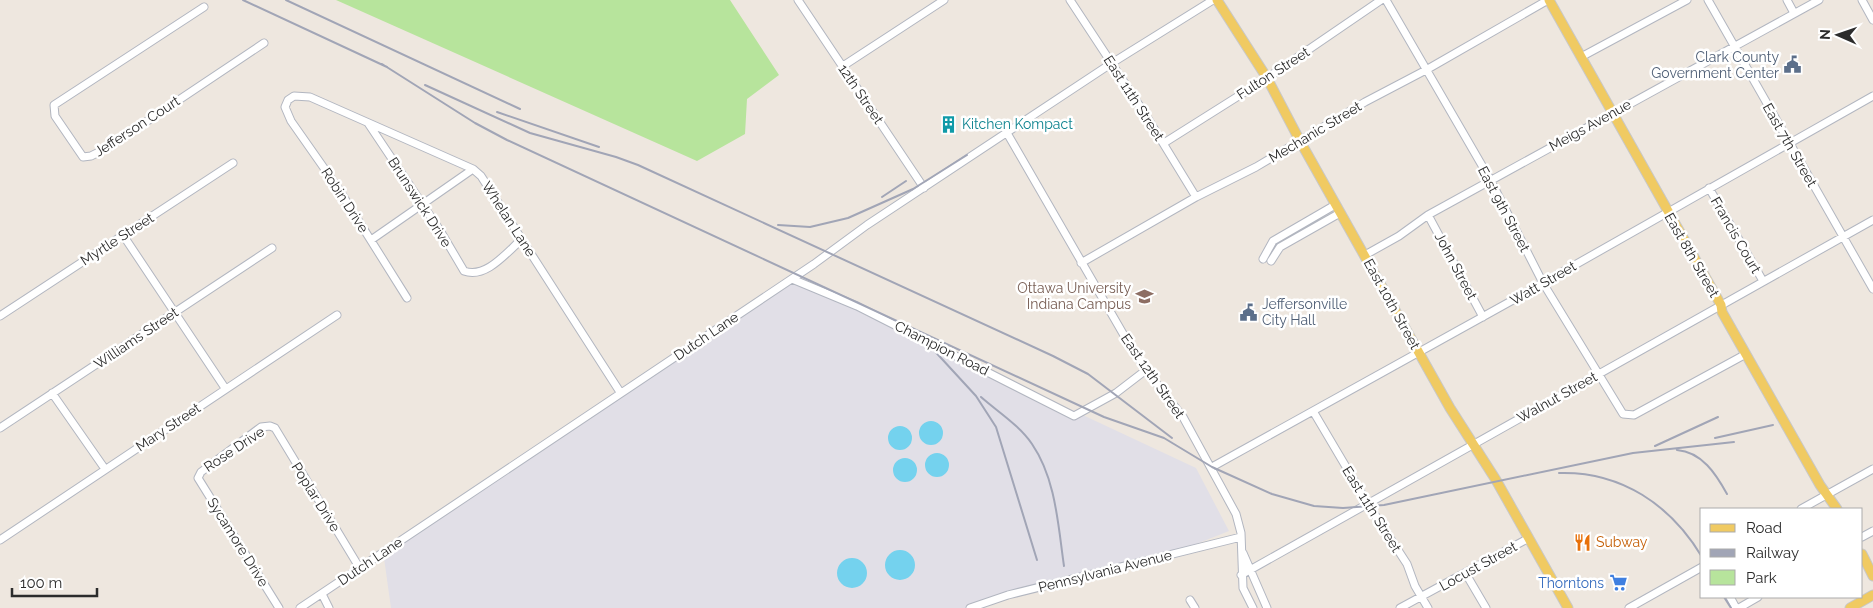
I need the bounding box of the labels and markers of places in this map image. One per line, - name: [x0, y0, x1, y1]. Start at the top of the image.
- place label: Clark County Government Center: [1651, 49, 1779, 81]
- public building icon: Clark County Government Center: [1783, 55, 1803, 75]
- building icon: Kitchen Kompact: [938, 114, 958, 134]
- place label: Kitchen Kompact: [962, 116, 1073, 132]
- place label: Ottawa University Indiana Campus: [1017, 280, 1131, 312]
- school or university icon: Ottawa University Indiana Campus: [1135, 286, 1155, 306]
- place label: Jeffersonville City Hall: [1262, 296, 1347, 328]
- public building icon: Jeffersonville City Hall: [1238, 302, 1258, 322]
- restaurant icon: Subway: [1572, 532, 1592, 552]
- place label: Subway: [1596, 534, 1648, 550]
- supermarket icon: Thorntons: [1608, 573, 1628, 593]
- place label: Thorntons: [1538, 575, 1604, 591]

